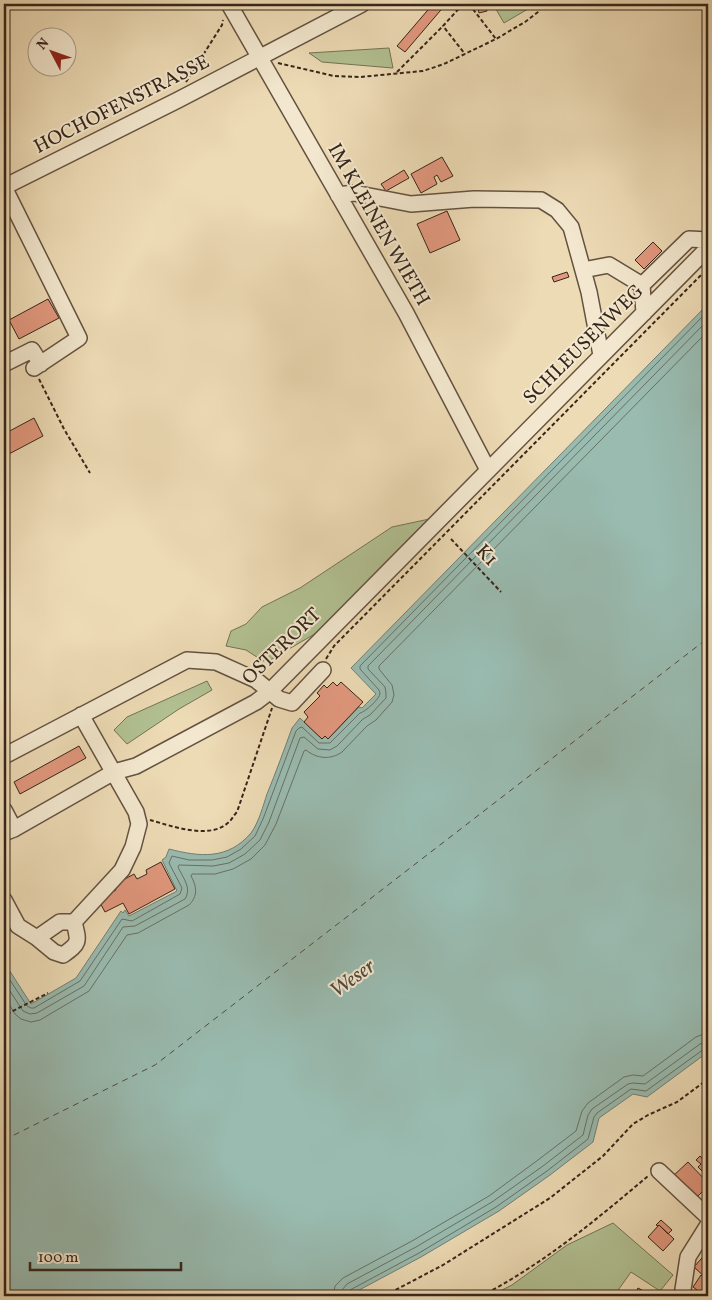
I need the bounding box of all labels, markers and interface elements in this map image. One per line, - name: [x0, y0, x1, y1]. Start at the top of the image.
- north arrow: [28, 28, 78, 78]
- text: N: [33, 34, 54, 55]
- street label: HOCHOFENSTRASSE: [29, 49, 215, 161]
- street label: IM KLEINEN WIETH: [320, 138, 436, 312]
- street label: SCHLEUSENWEG: [517, 278, 651, 412]
- street label: K1: [469, 539, 503, 573]
- street label: OSTERORT: [236, 602, 328, 692]
- water label: Weser: [324, 953, 382, 1005]
- scale bar: [30, 1240, 181, 1272]
- text: 100 m: [38, 1248, 78, 1269]

